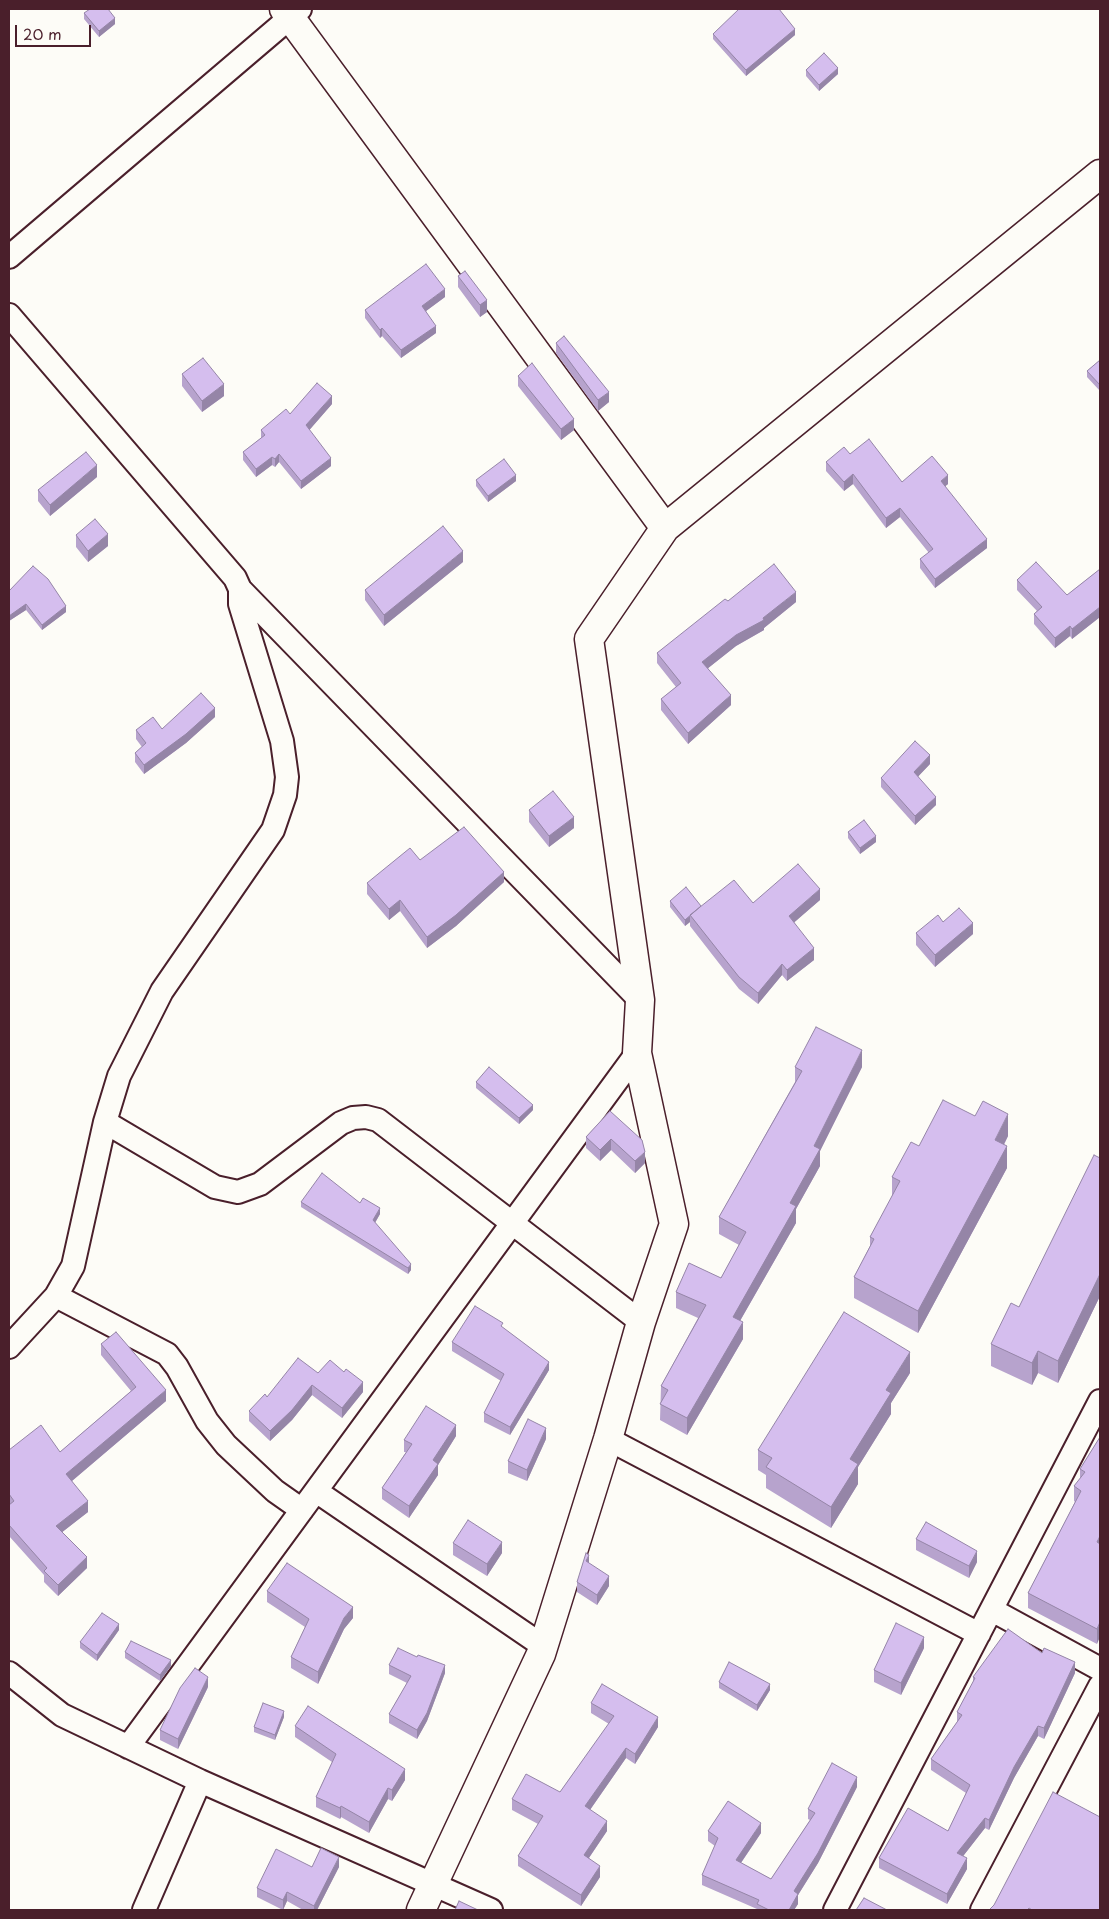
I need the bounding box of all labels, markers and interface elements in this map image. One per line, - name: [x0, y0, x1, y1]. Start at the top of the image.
- scale bar: [18, 15, 94, 47]
- text: 20 m: [23, 22, 62, 45]

